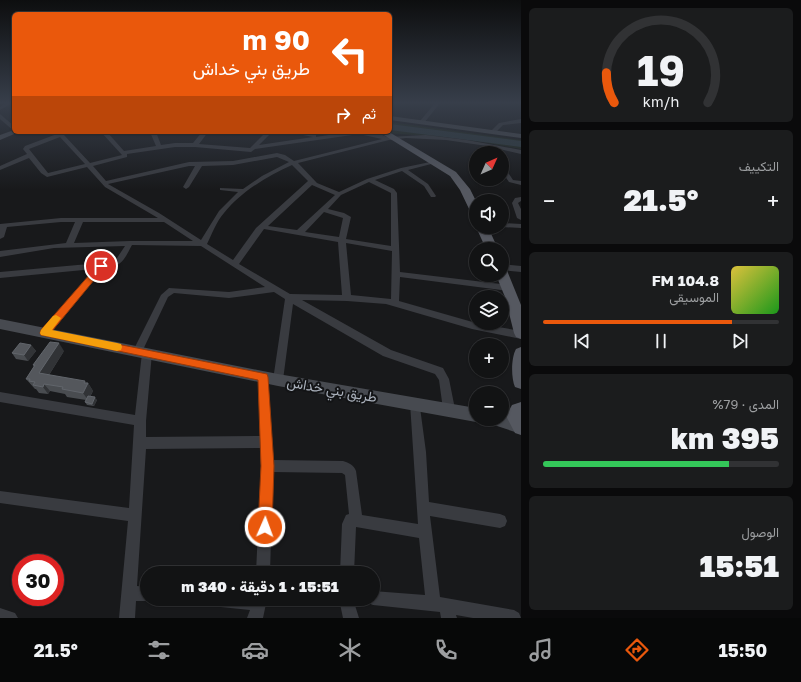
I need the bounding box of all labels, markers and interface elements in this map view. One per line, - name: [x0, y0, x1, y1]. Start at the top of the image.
- text: 90 m: [242, 23, 310, 56]
- icon: left: [324, 28, 376, 80]
- text: 19: [637, 45, 685, 95]
- text: طريق بني خداش: [193, 57, 310, 79]
- text: km/h: [643, 93, 679, 110]
- icon: right: [332, 104, 354, 126]
- text: ثم: [362, 104, 376, 122]
- north arrow: [469, 146, 509, 186]
- map controls: [469, 146, 509, 426]
- text: التكييف: [739, 158, 779, 174]
- text: 21.5°: [624, 182, 698, 218]
- text: −: [543, 187, 555, 214]
- text: +: [767, 187, 779, 214]
- button: sound: [469, 194, 509, 234]
- button: search: [469, 242, 509, 282]
- pin: [84, 249, 118, 283]
- icon: arrive: [90, 255, 112, 277]
- text: 104.8 FM: [652, 271, 719, 289]
- text: الموسيقى: [669, 289, 719, 305]
- button: layers: [469, 290, 509, 330]
- icon: previous: [571, 330, 593, 352]
- icon: pause: [650, 330, 672, 352]
- icon: next: [729, 330, 751, 352]
- button: +: [469, 338, 509, 378]
- street label: طريق بني خداش: [285, 373, 378, 409]
- button: −: [469, 386, 509, 426]
- text: المدى · 79%: [713, 396, 779, 412]
- text: 395 km: [671, 420, 779, 456]
- position arrow: [244, 506, 286, 548]
- text: الوصول: [741, 524, 779, 540]
- text: 15:51: [700, 548, 779, 584]
- speed limit sign: 30: [12, 554, 64, 606]
- text: 15:51 · 1 دقيقة · 340 m: [181, 577, 339, 595]
- icon: filters: [145, 636, 173, 664]
- icon: car: [241, 636, 269, 664]
- icon: climate: [336, 636, 364, 664]
- icon: phone: [432, 636, 460, 664]
- icon: music: [527, 636, 555, 664]
- icon: directions: [623, 636, 651, 664]
- text: 21.5°: [34, 639, 78, 661]
- text: 15:50: [719, 639, 767, 661]

